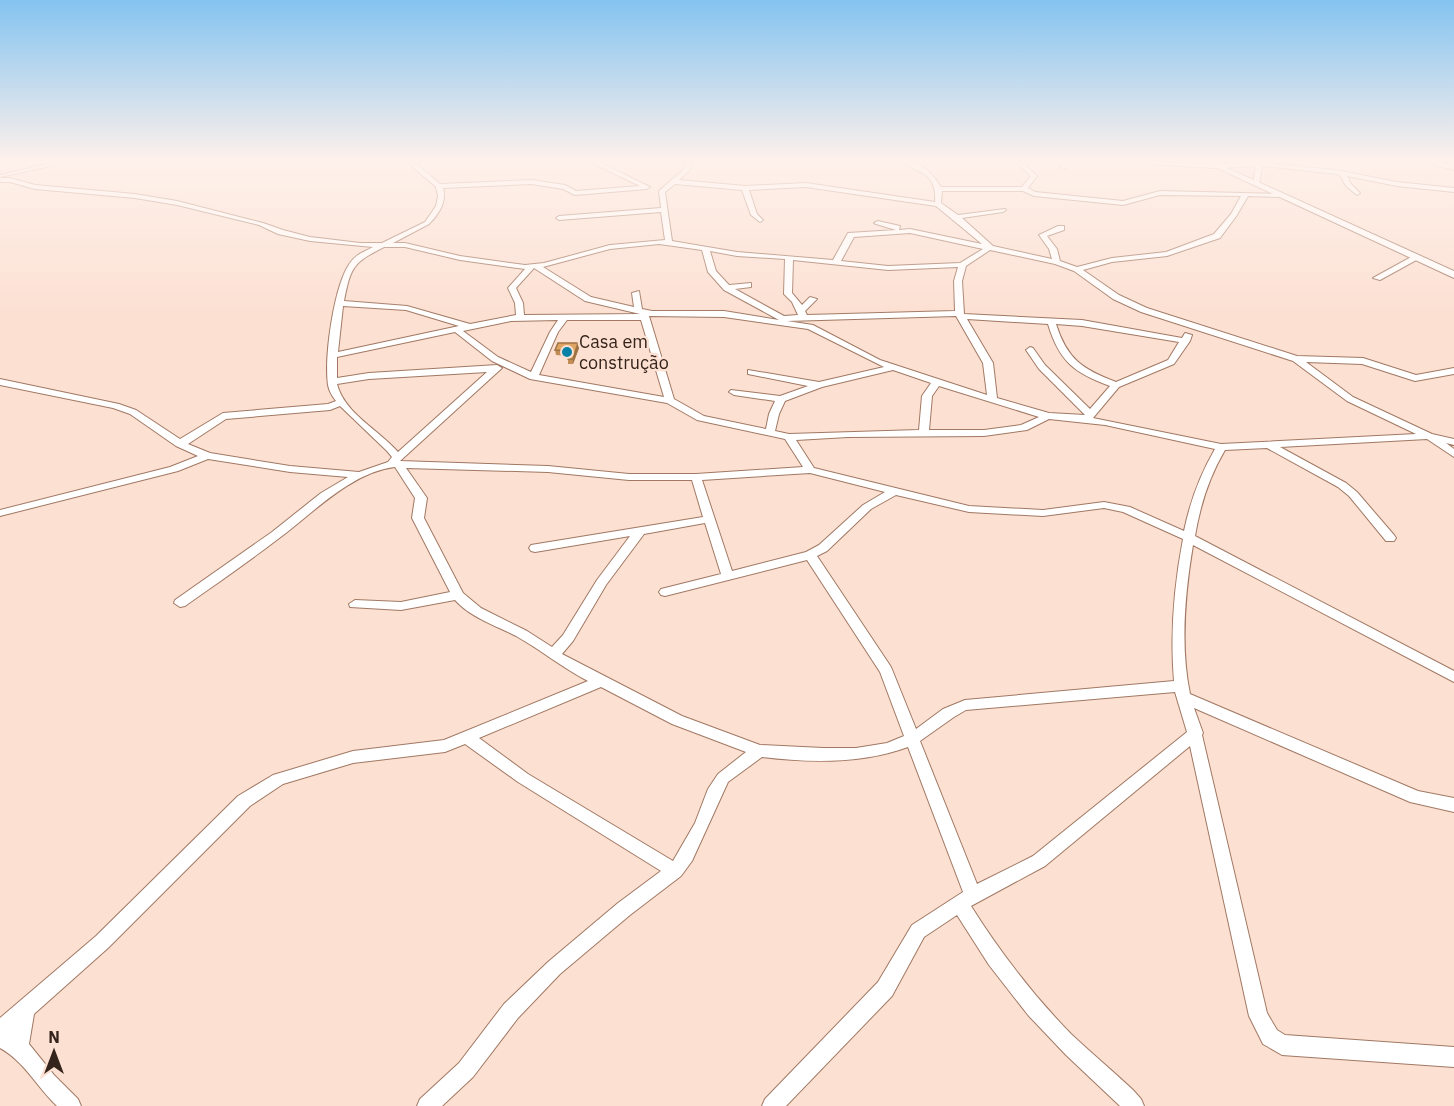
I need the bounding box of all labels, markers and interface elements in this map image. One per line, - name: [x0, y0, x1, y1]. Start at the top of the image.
- place label: Casa em construção: [579, 330, 669, 374]
- marker: Casa em construção: [560, 345, 574, 359]
- north arrow: [24, 1022, 84, 1082]
- text: N: [48, 1027, 60, 1047]

